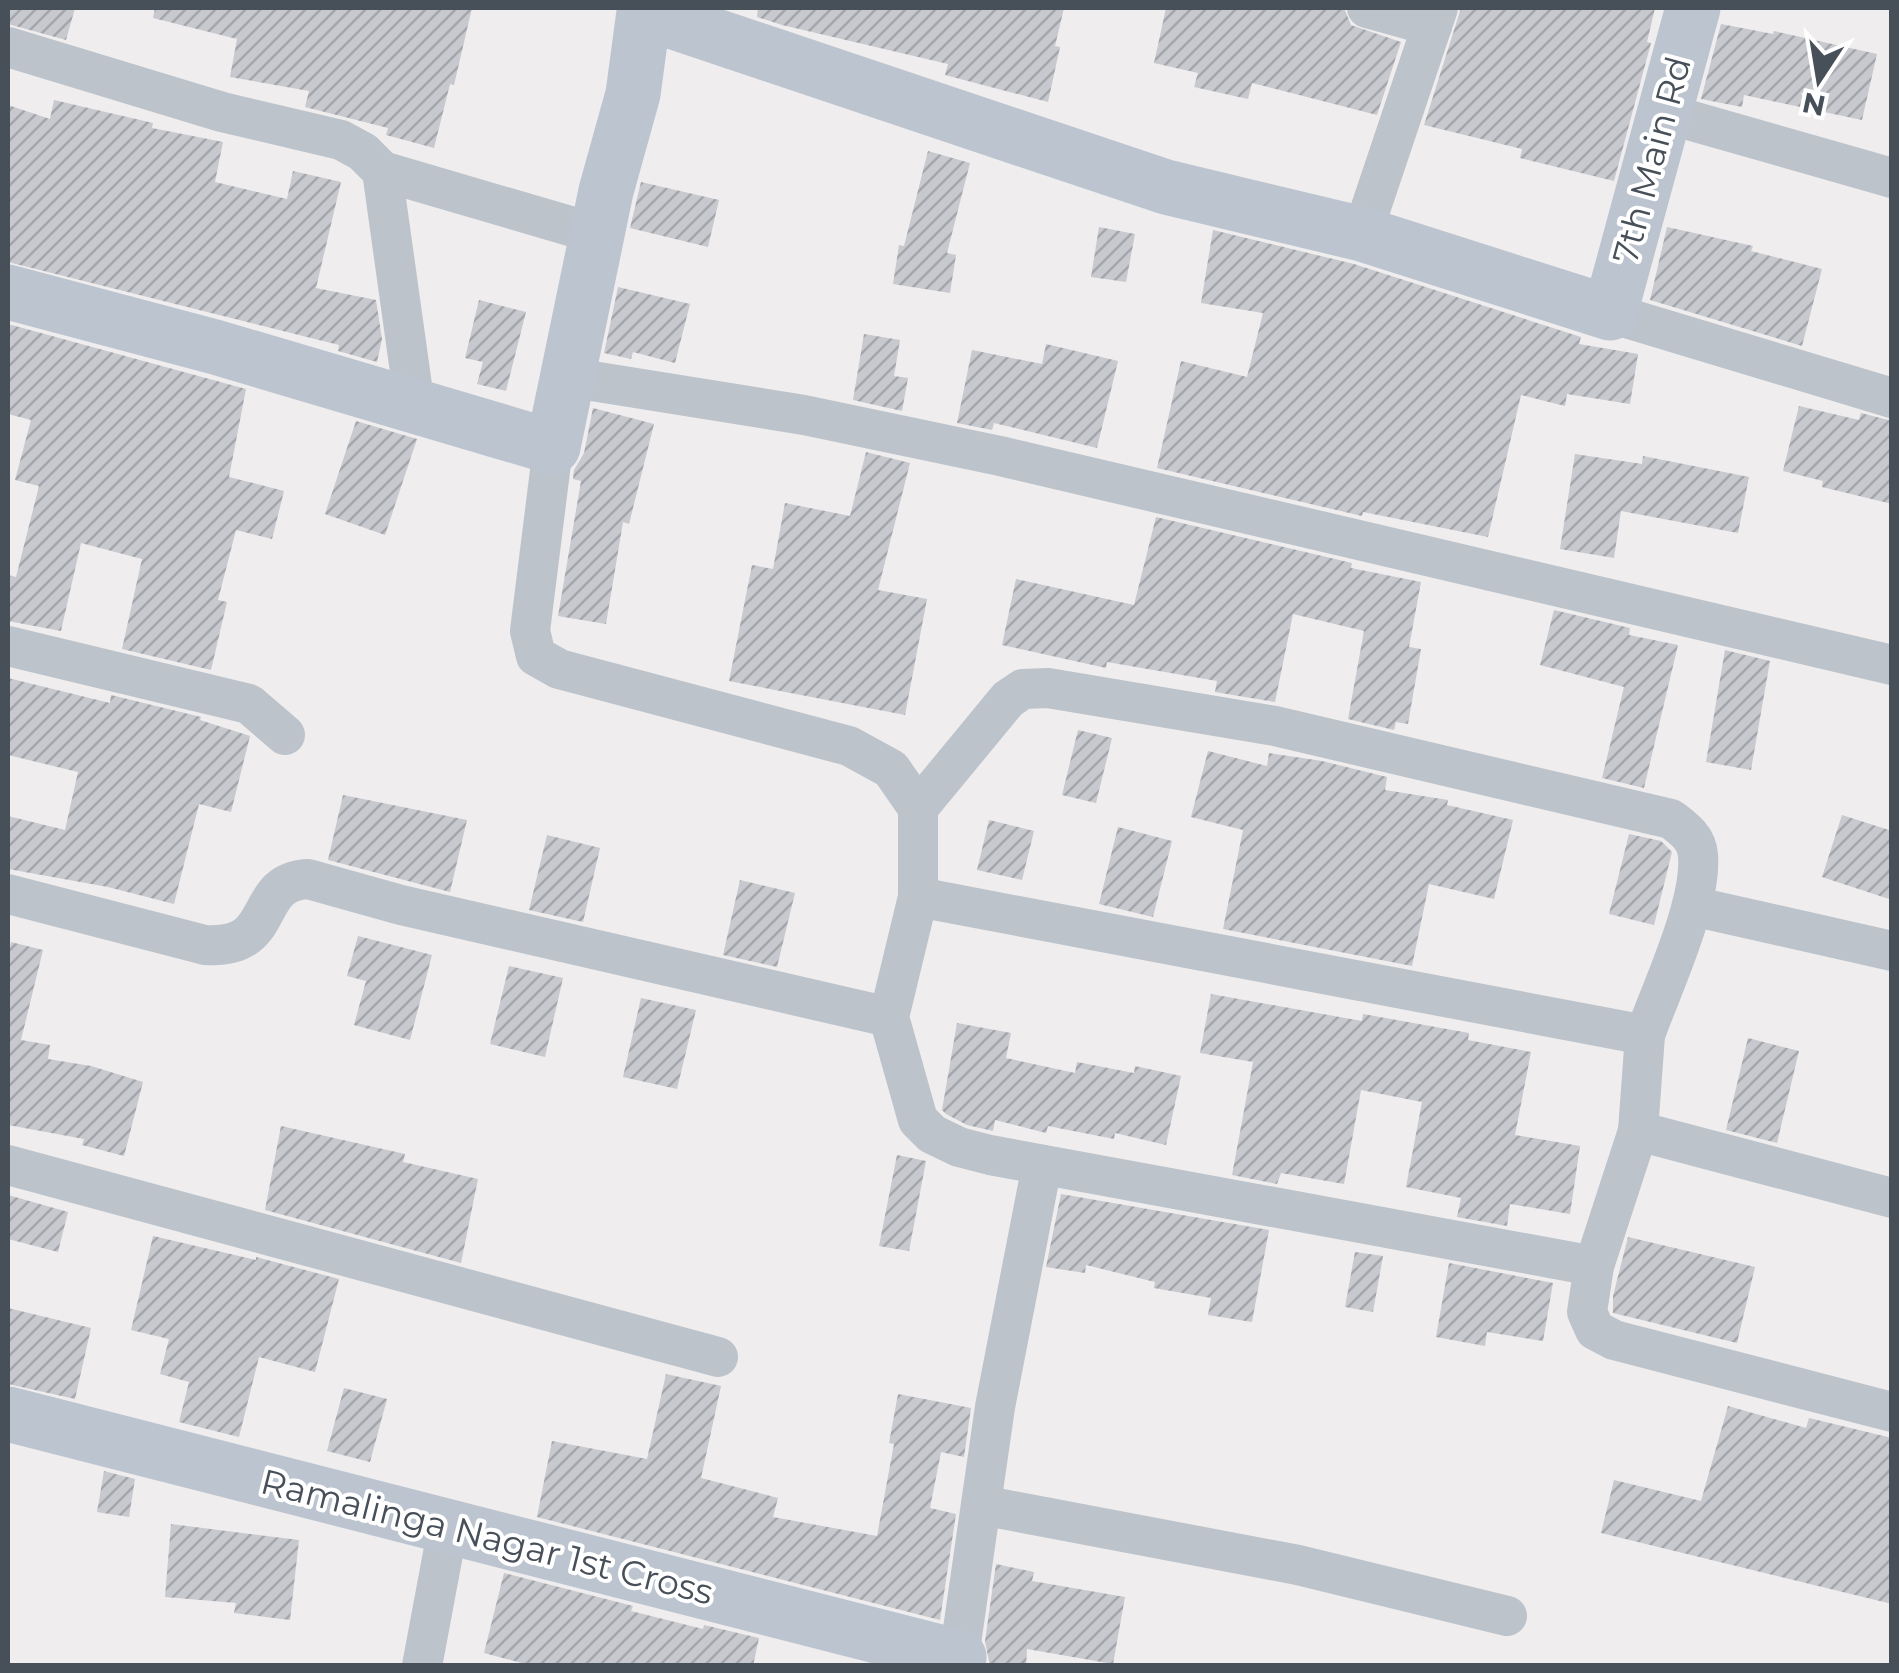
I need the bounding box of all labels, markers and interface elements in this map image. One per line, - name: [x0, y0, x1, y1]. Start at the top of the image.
- north arrow: [1769, 30, 1869, 130]
- street label: 7th Main Rd: [1603, 52, 1700, 268]
- text: N: [1799, 85, 1828, 123]
- street label: Ramalinga Nagar 1st Cross: [257, 1459, 718, 1614]

